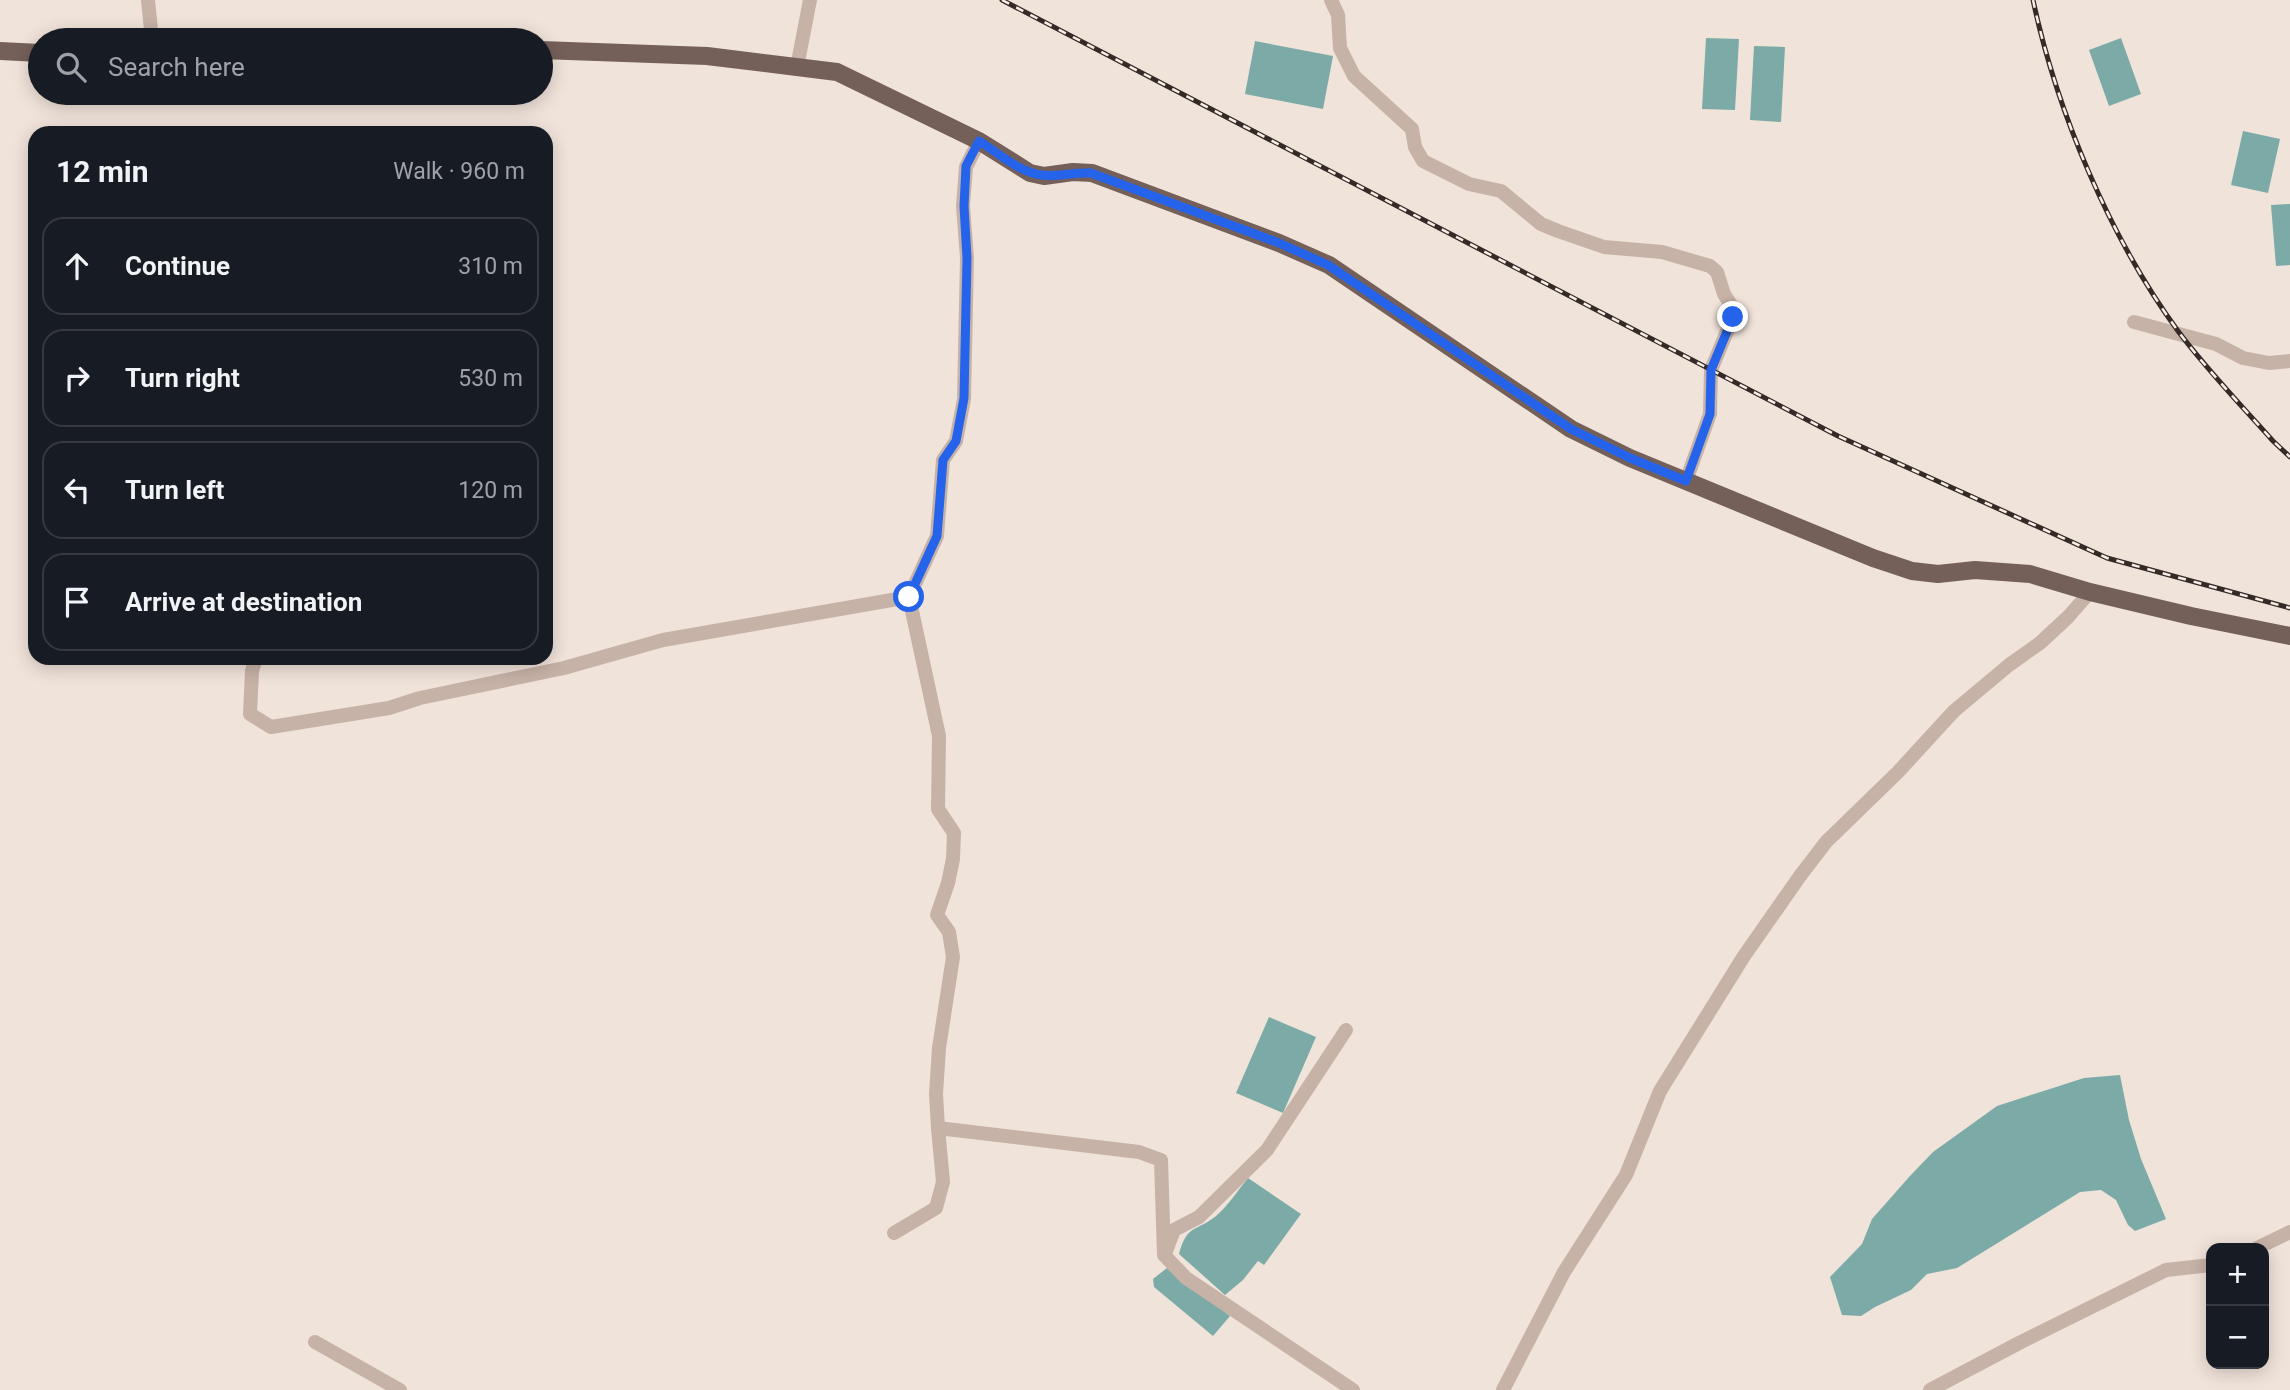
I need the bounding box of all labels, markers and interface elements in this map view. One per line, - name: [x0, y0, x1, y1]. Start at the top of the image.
- search box: [28, 28, 553, 105]
- icon: search: [52, 48, 90, 86]
- text: Search here: [108, 52, 245, 82]
- text: 12 min: [56, 154, 149, 189]
- text: Walk · 960 m: [393, 158, 525, 185]
- icon: ahead: [58, 247, 96, 285]
- text: Continue: [125, 251, 230, 281]
- text: 310 m: [458, 253, 523, 280]
- route end: [1717, 301, 1748, 332]
- icon: right: [58, 359, 96, 397]
- text: Turn right: [125, 363, 240, 393]
- text: 530 m: [458, 365, 523, 392]
- icon: left: [58, 471, 96, 509]
- text: Turn left: [125, 475, 224, 505]
- text: 120 m: [458, 477, 523, 504]
- route start: [893, 581, 924, 612]
- icon: arrive: [58, 583, 96, 621]
- text: Arrive at destination: [125, 587, 362, 617]
- map controls: [2206, 1243, 2269, 1369]
- button: +: [2206, 1243, 2269, 1306]
- button: −: [2206, 1306, 2269, 1369]

